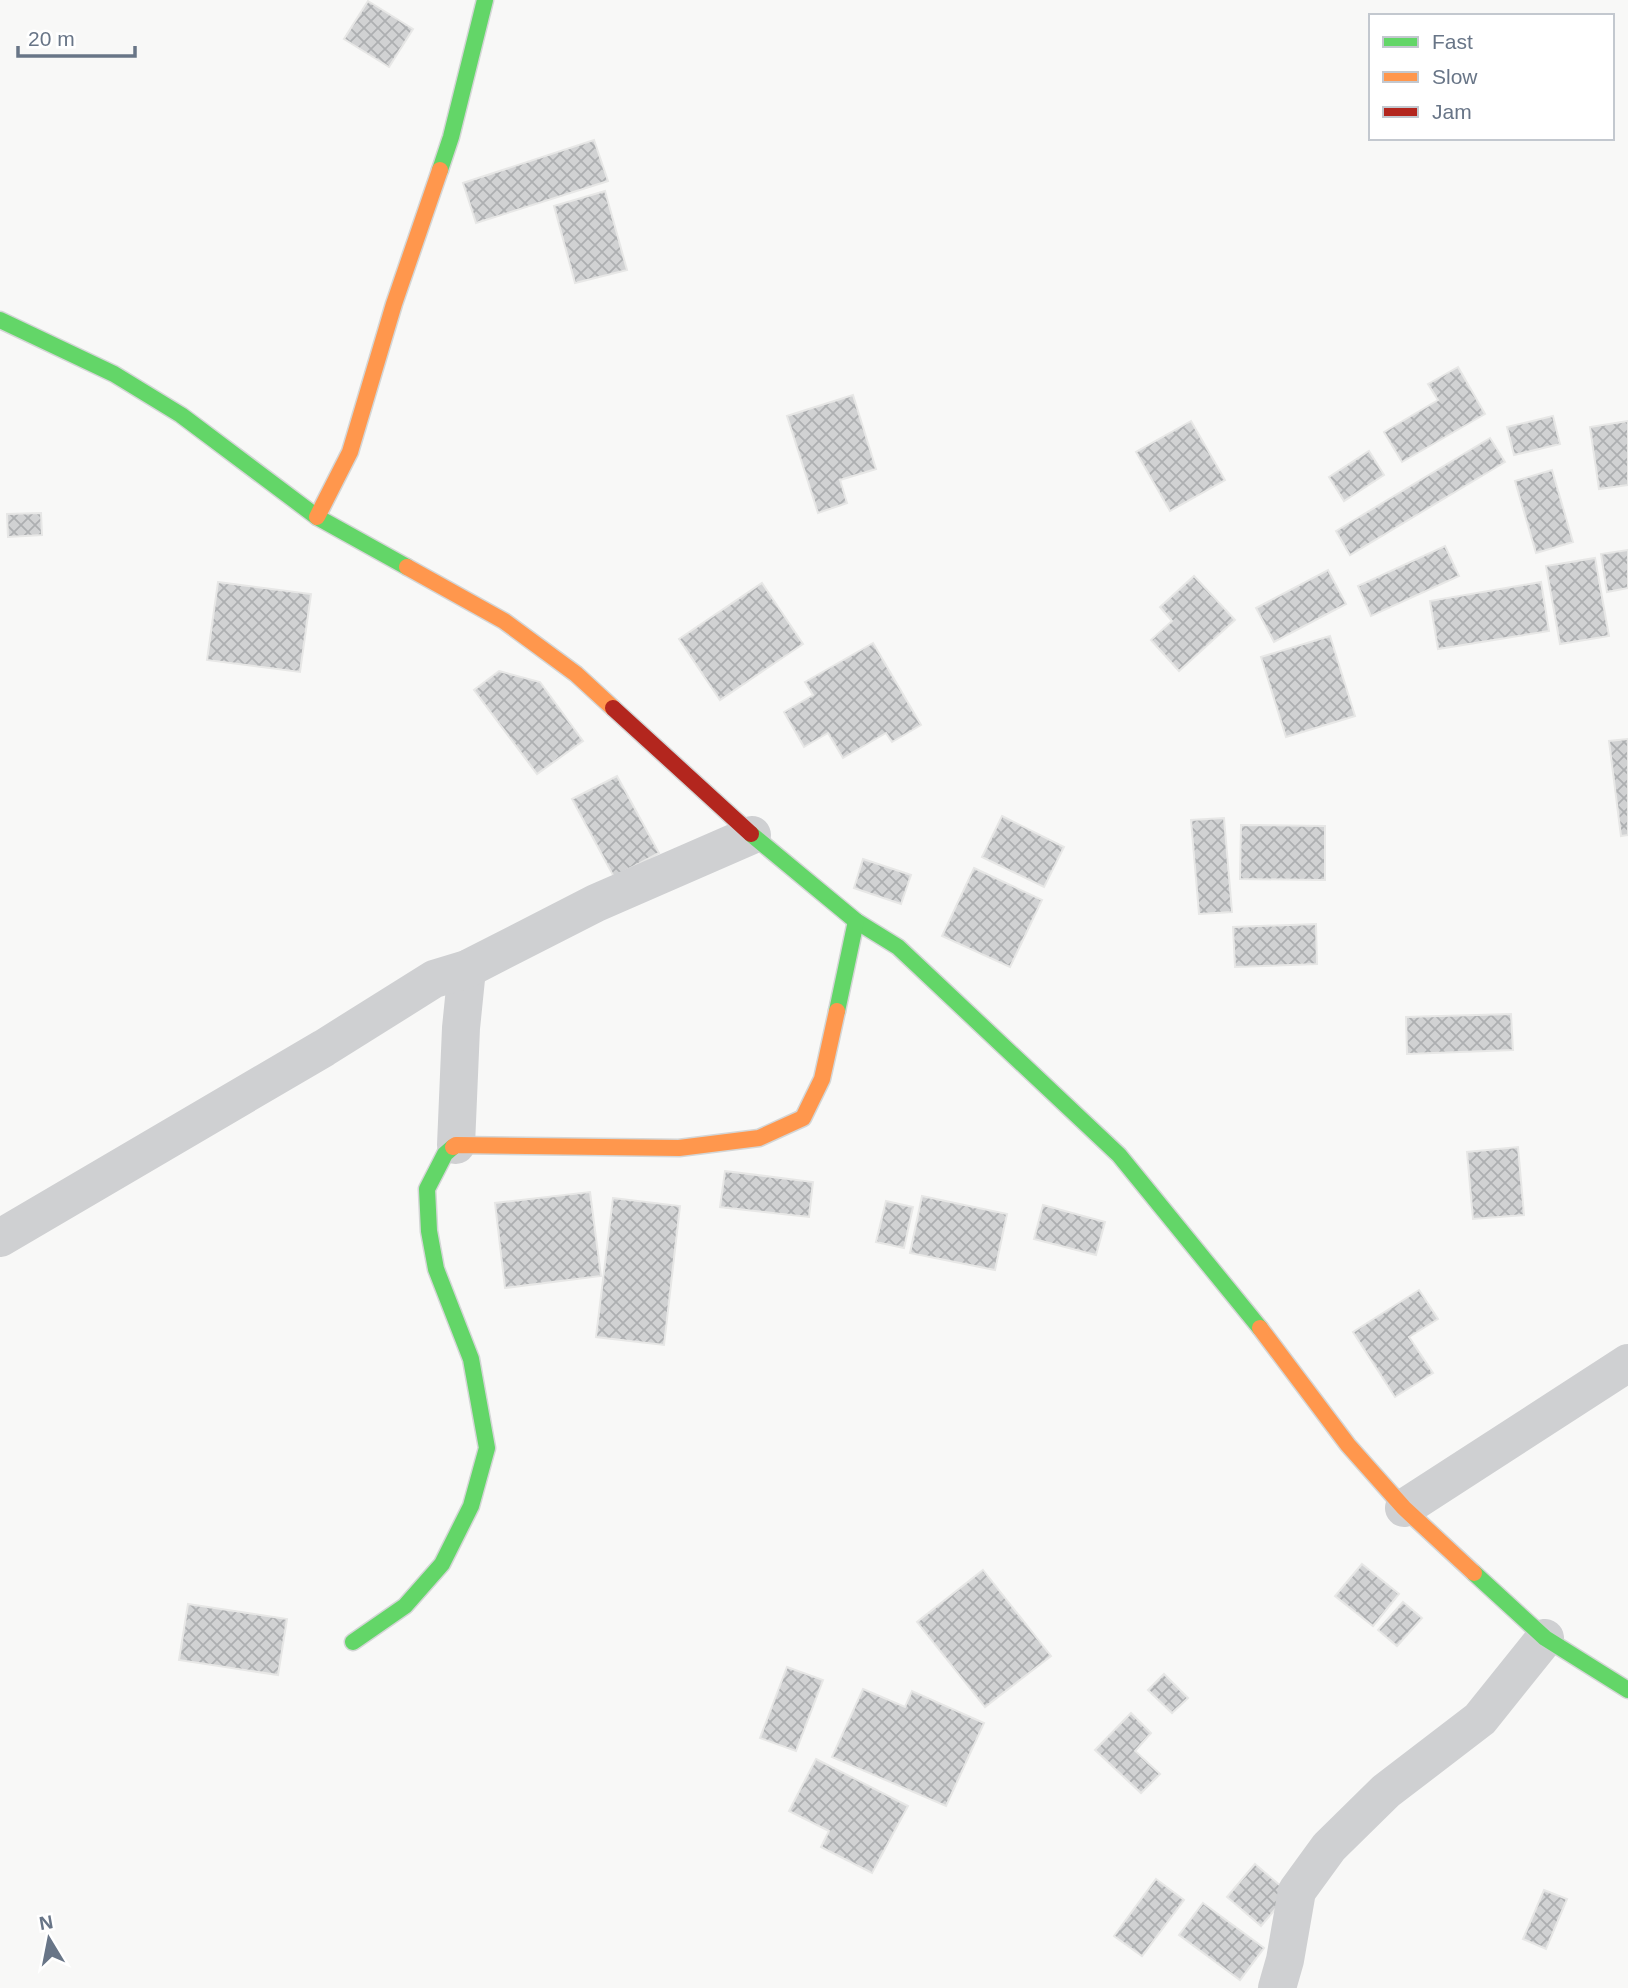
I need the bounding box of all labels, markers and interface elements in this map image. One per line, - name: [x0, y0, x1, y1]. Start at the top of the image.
- scale bar: [18, 14, 135, 58]
- legend: [1369, 14, 1614, 140]
- text: 20 m: [28, 27, 75, 50]
- text: Fast: [1432, 30, 1473, 53]
- text: Slow: [1432, 65, 1478, 88]
- text: Jam: [1432, 100, 1472, 123]
- north arrow: [14, 1904, 84, 1974]
- text: N: [38, 1911, 55, 1934]

